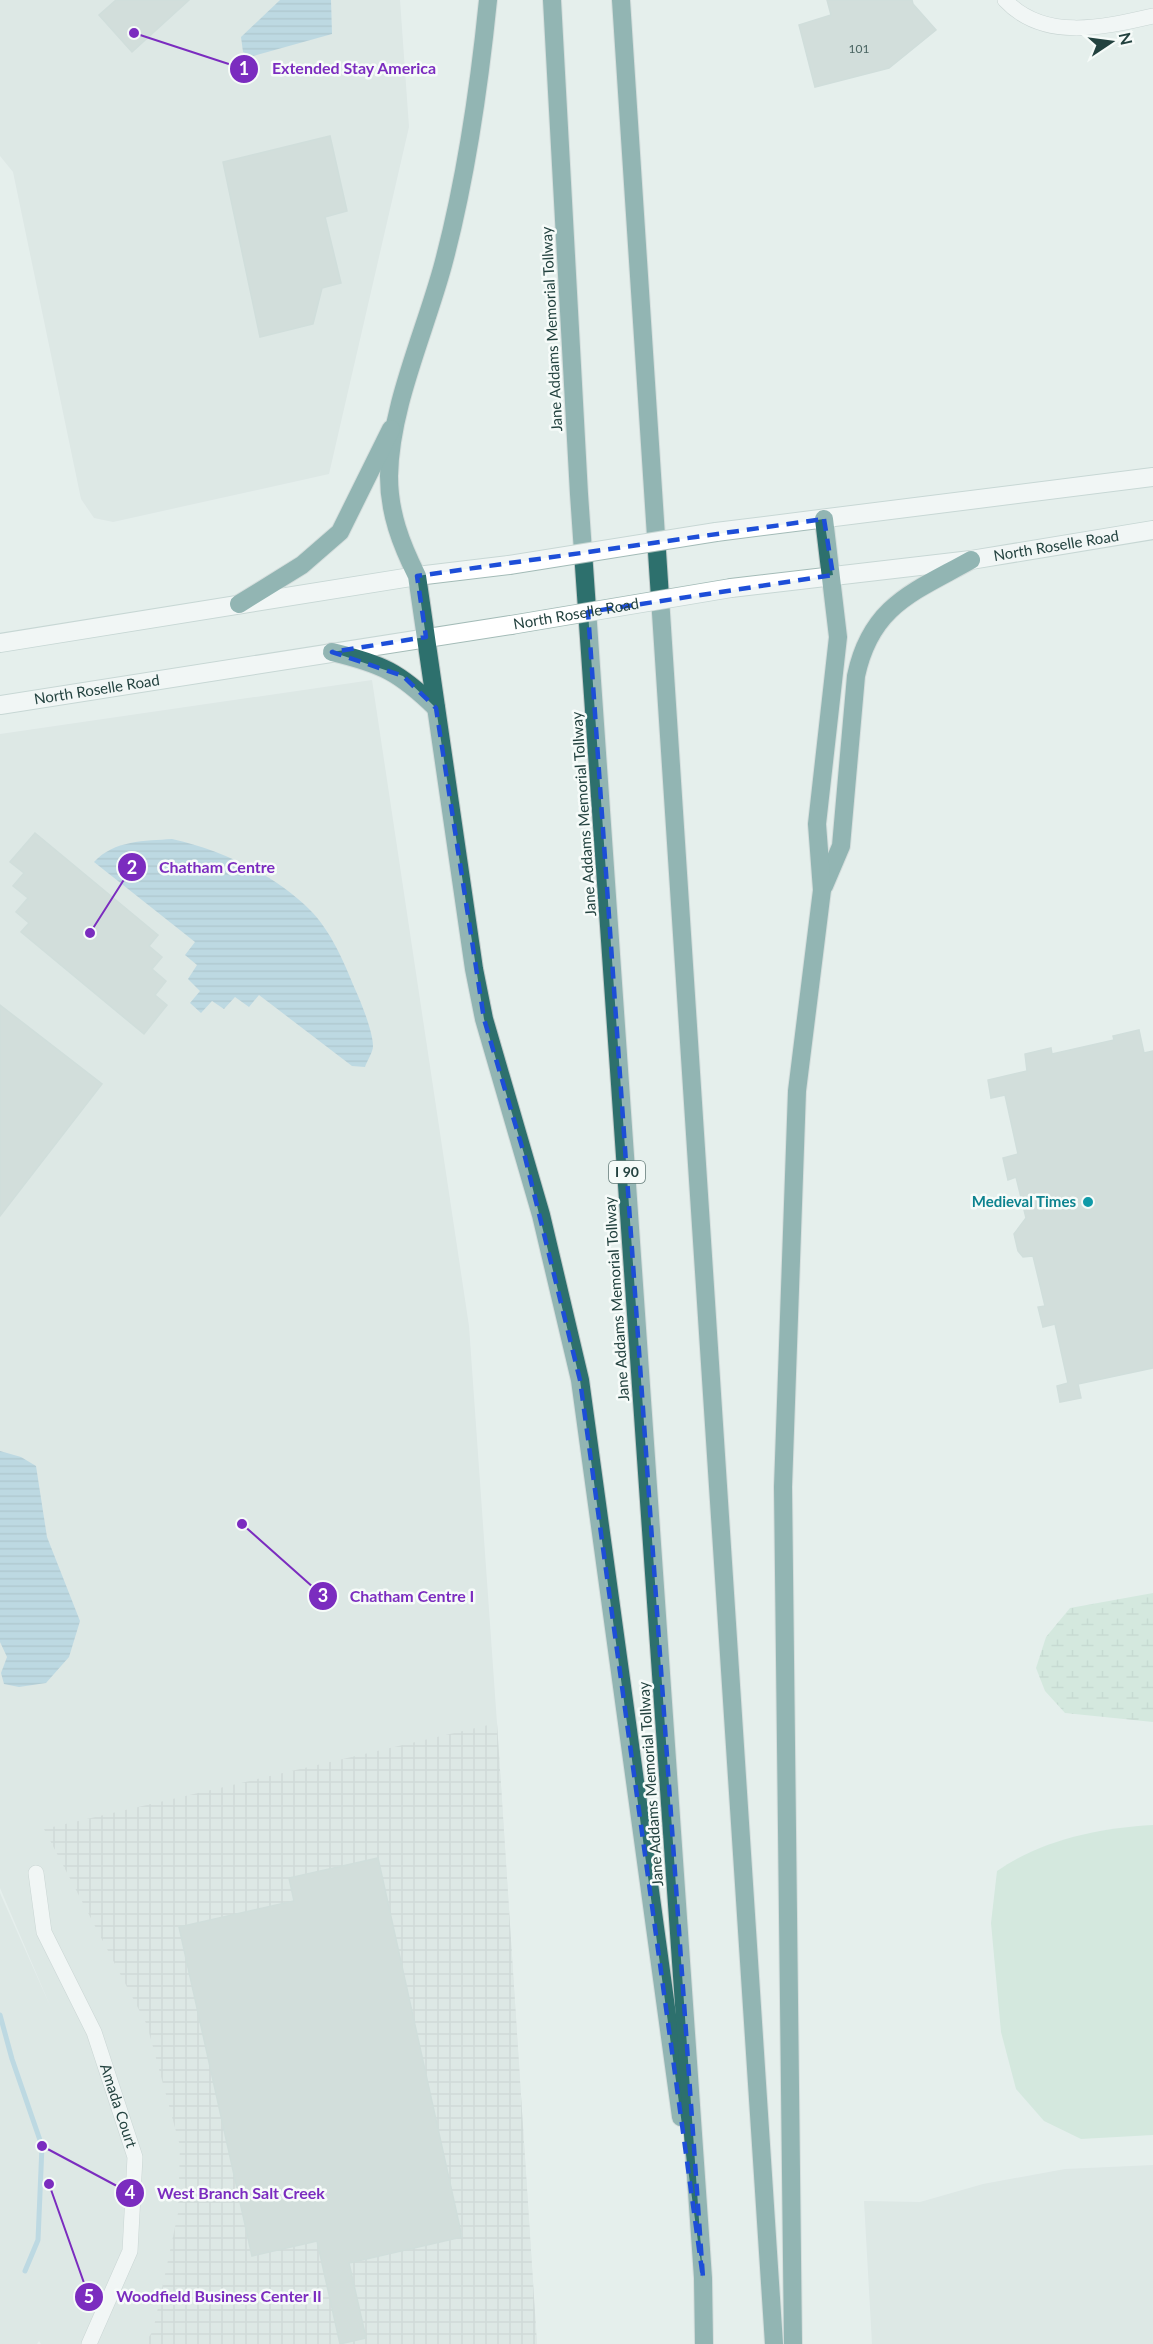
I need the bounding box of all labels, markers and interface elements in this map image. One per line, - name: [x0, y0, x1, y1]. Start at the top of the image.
- north arrow: [1081, 12, 1141, 72]
- text: N: [1115, 30, 1137, 47]
- house number: 101: [849, 41, 869, 56]
- callout: Extended Stay America: [229, 52, 448, 86]
- text: 1: [239, 57, 249, 79]
- text: Extended Stay America: [272, 58, 436, 77]
- street label: Jane Addams Memorial Tollway: [537, 226, 565, 432]
- street label: North Roselle Road: [992, 526, 1120, 564]
- street label: North Roselle Road: [512, 594, 640, 632]
- street label: North Roselle Road: [33, 670, 161, 708]
- street label: Jane Addams Memorial Tollway: [567, 711, 599, 917]
- callout: Chatham Centre: [117, 850, 287, 884]
- text: 2: [127, 856, 137, 878]
- text: Chatham Centre: [159, 857, 276, 876]
- road number: I 90: [609, 1161, 645, 1183]
- place label: Medieval Times: [972, 1192, 1076, 1210]
- marker: Medieval Times: [1081, 1195, 1095, 1209]
- street label: Jane Addams Memorial Tollway: [600, 1196, 632, 1402]
- callout: Chatham Centre I: [308, 1579, 487, 1613]
- text: 3: [318, 1584, 328, 1606]
- text: Chatham Centre I: [350, 1586, 474, 1605]
- street label: Jane Addams Memorial Tollway: [634, 1681, 666, 1887]
- street label: Amada Court: [97, 2061, 141, 2150]
- callout: West Branch Salt Creek: [115, 2176, 337, 2210]
- text: 4: [125, 2181, 135, 2203]
- text: West Branch Salt Creek: [157, 2183, 325, 2202]
- callout: Woodfield Business Center II: [74, 2280, 334, 2314]
- text: 5: [84, 2285, 94, 2307]
- text: Woodfield Business Center II: [116, 2286, 322, 2305]

